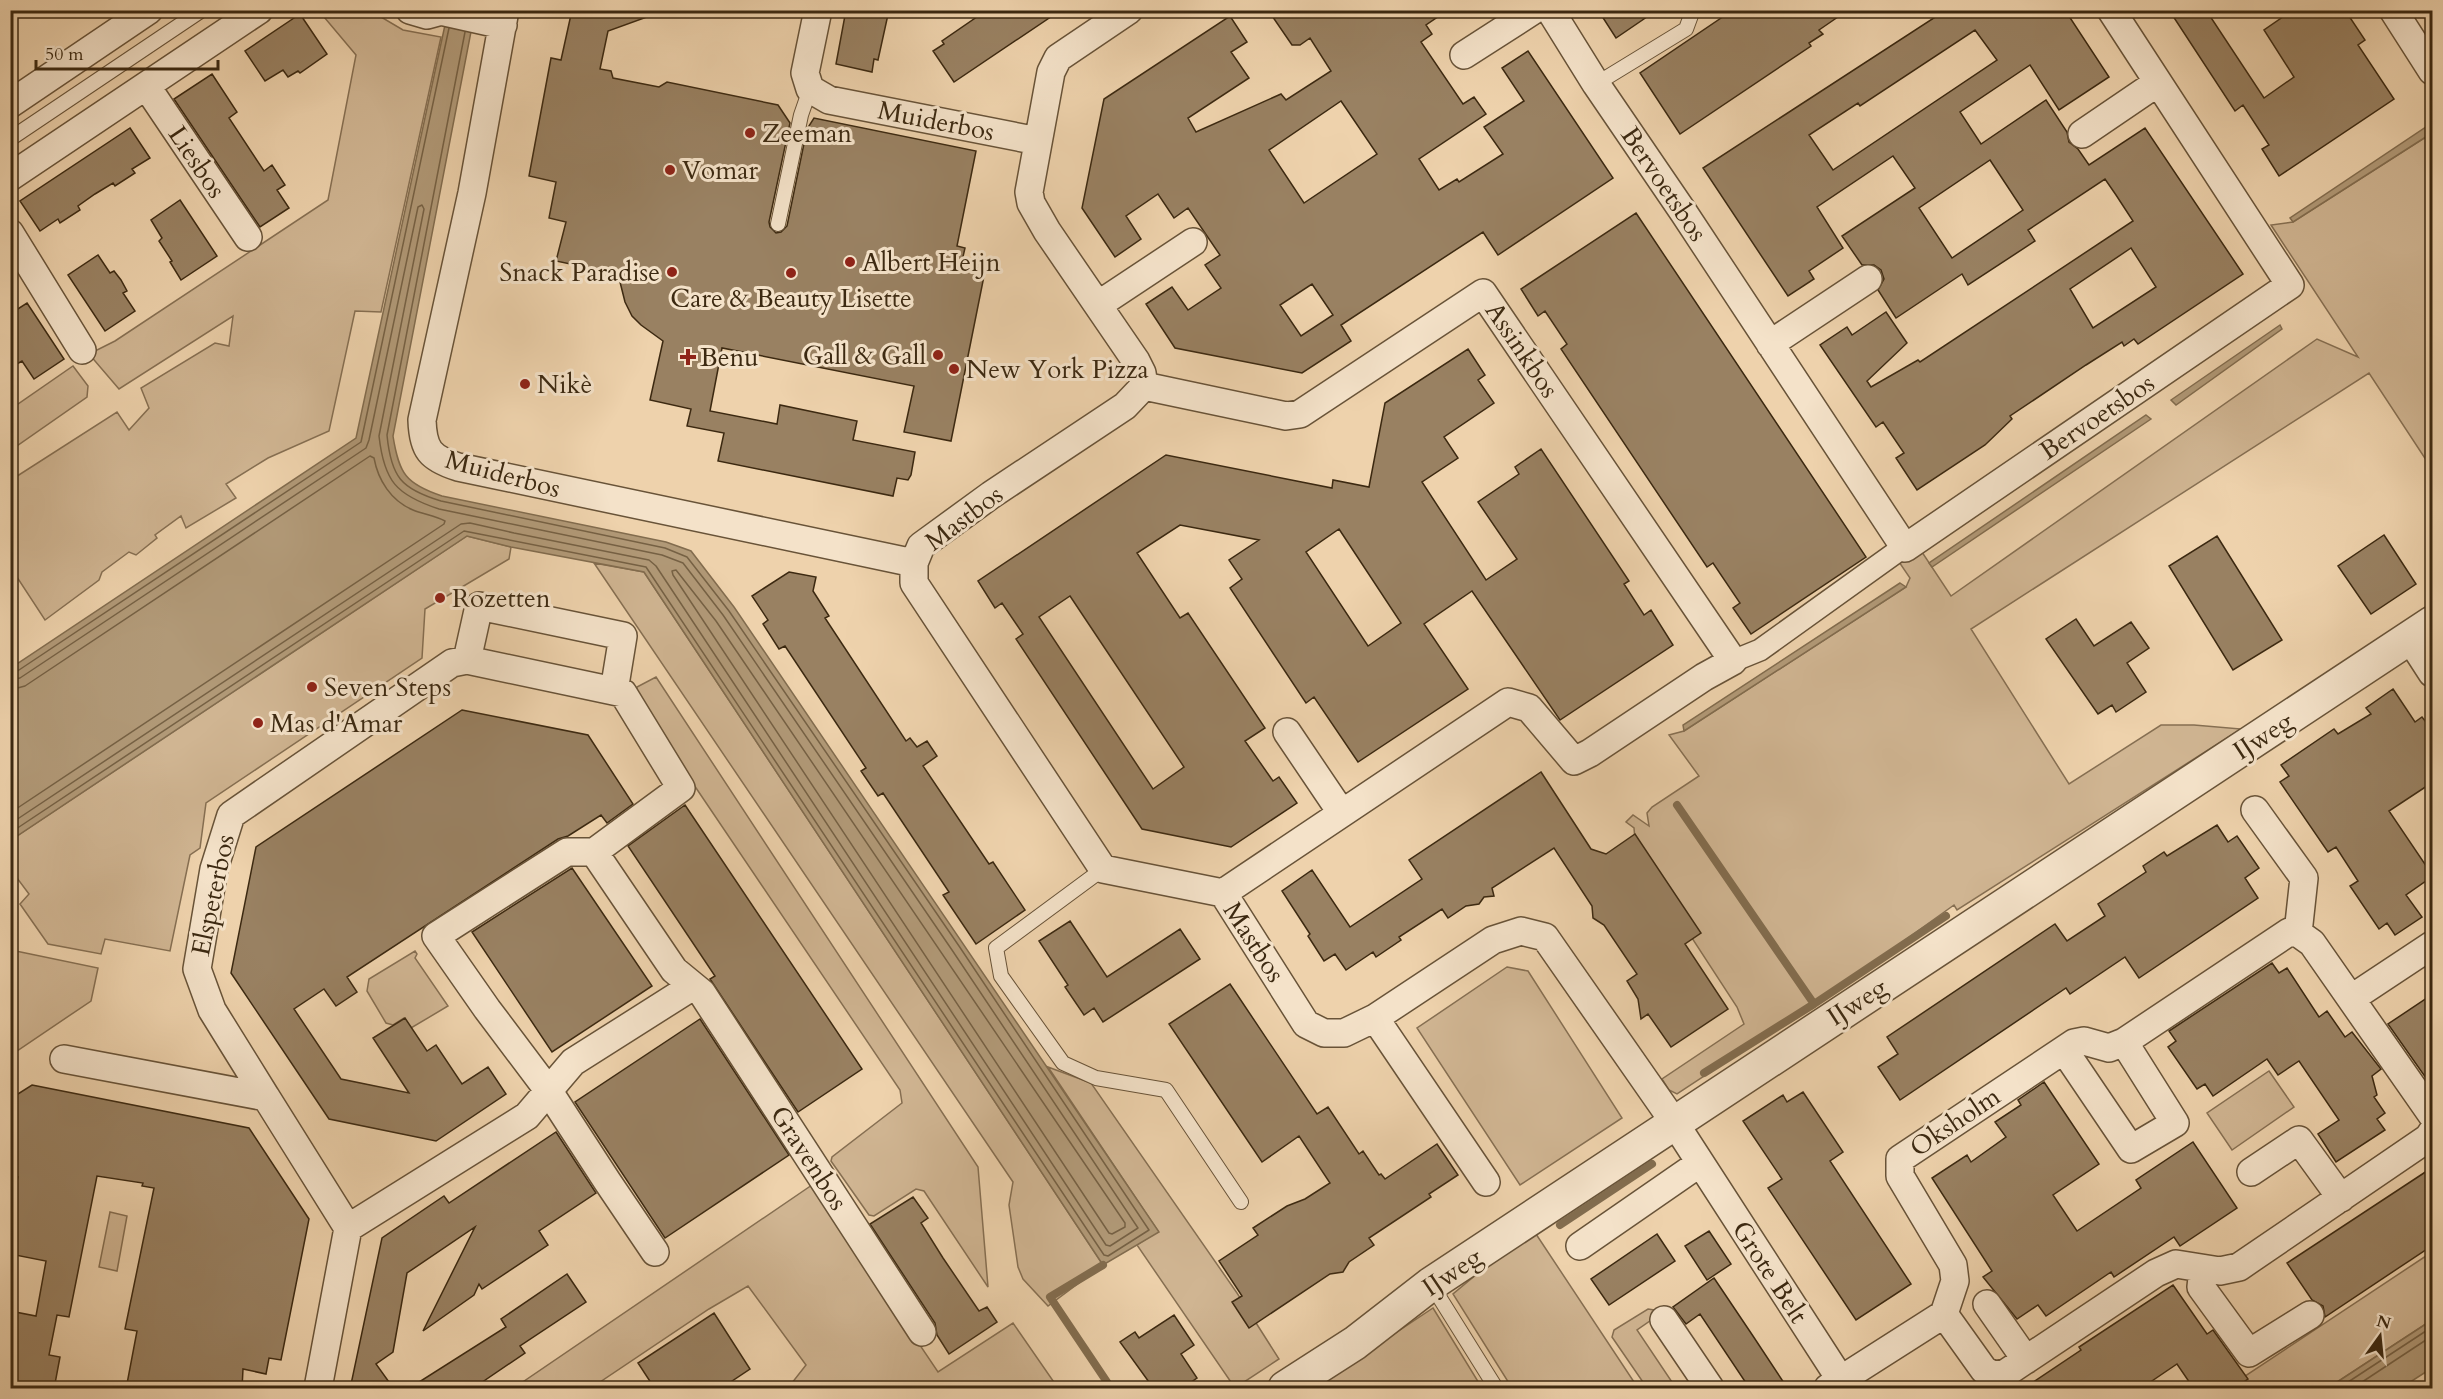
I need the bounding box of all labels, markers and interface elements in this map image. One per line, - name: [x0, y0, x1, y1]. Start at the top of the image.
- scale bar: [36, 33, 218, 71]
- text: 50 m: [45, 42, 84, 67]
- street label: Muiderbos: [875, 93, 997, 149]
- place label: Zeeman: [762, 116, 852, 151]
- street label: Liesbos: [160, 119, 234, 205]
- street label: Bervoetsbos: [1613, 120, 1715, 248]
- marker: Zeeman: [743, 126, 757, 140]
- place label: Vomar: [682, 153, 758, 188]
- marker: Vomar: [663, 163, 677, 177]
- place label: Albert Heijn: [862, 245, 1001, 280]
- place label: Snack Paradise: [499, 255, 660, 290]
- marker: Albert Heijn: [843, 255, 857, 269]
- marker: Snack Paradise: [665, 265, 679, 279]
- marker: Care & Beauty Lisette: [784, 266, 798, 280]
- place label: Care & Beauty Lisette: [670, 281, 912, 316]
- street label: Assinkbos: [1477, 295, 1567, 405]
- place label: Gall & Gall: [803, 338, 926, 373]
- place label: Benu: [700, 340, 759, 375]
- marker: Gall & Gall: [931, 348, 945, 362]
- marker: Benu: [681, 350, 695, 364]
- place label: New York Pizza: [966, 352, 1149, 387]
- marker: New York Pizza: [947, 362, 961, 376]
- street label: Bervoetsbos: [2033, 366, 2161, 468]
- place label: Nikè: [537, 367, 592, 402]
- marker: Nikè: [518, 377, 532, 391]
- street label: Muiderbos: [442, 442, 564, 506]
- street label: Mastbos: [918, 477, 1010, 559]
- place label: Rozetten: [452, 581, 551, 616]
- marker: Rozetten: [433, 591, 447, 605]
- place label: Seven Steps: [324, 670, 451, 705]
- marker: Seven Steps: [305, 680, 319, 694]
- street label: IJweg: [2226, 703, 2300, 768]
- place label: Mas d'Amar: [270, 706, 403, 741]
- marker: Mas d'Amar: [251, 716, 265, 730]
- street label: Elspeterbos: [183, 831, 243, 959]
- street label: Mastbos: [1215, 895, 1293, 989]
- street label: IJweg: [1820, 969, 1894, 1034]
- street label: Oksholm: [1903, 1079, 2007, 1165]
- street label: Gravenbos: [762, 1099, 856, 1217]
- street label: Grote Belt: [1724, 1214, 1816, 1330]
- street label: IJweg: [1415, 1239, 1489, 1305]
- north arrow: [2350, 1306, 2410, 1366]
- text: N: [2374, 1310, 2393, 1335]

